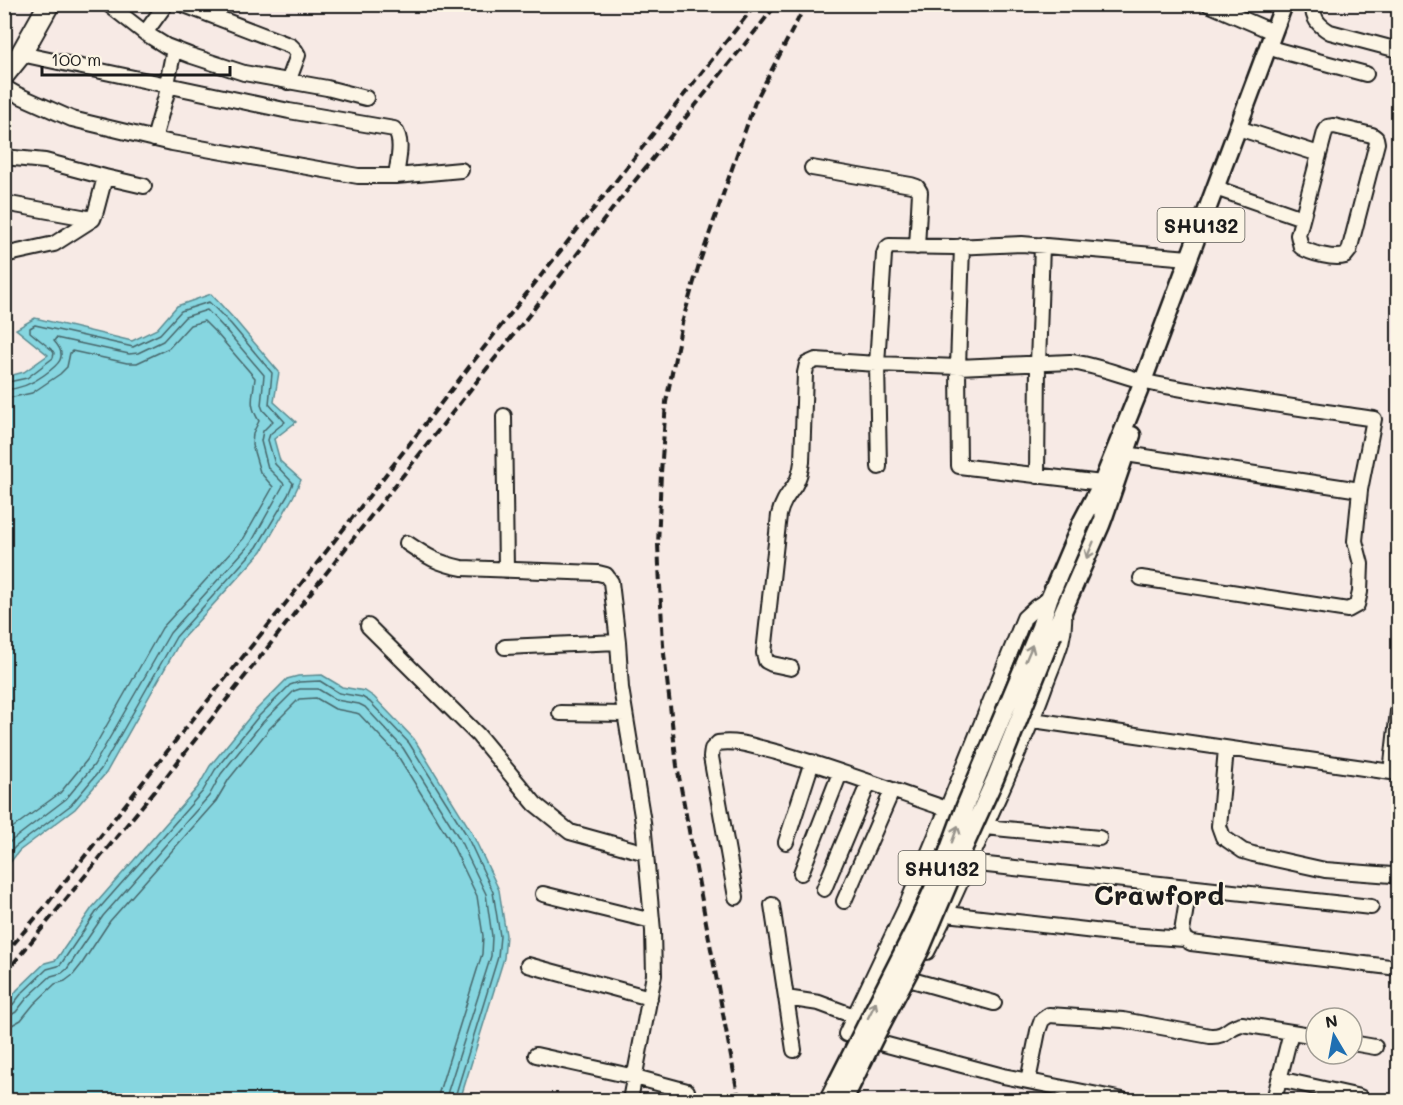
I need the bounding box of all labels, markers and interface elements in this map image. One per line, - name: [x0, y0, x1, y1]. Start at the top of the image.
- scale bar: [42, 39, 230, 77]
- text: 100 m: [51, 47, 101, 71]
- road number: SHU132: [1158, 208, 1244, 242]
- one-way arrow: [1084, 541, 1095, 559]
- one-way arrow: [1024, 645, 1035, 663]
- one-way arrow: [950, 825, 961, 844]
- road number: SHU132: [898, 851, 986, 885]
- district label: Crawford: [1094, 877, 1224, 912]
- one-way arrow: [867, 1002, 878, 1020]
- north arrow: [1304, 1006, 1364, 1066]
- text: N: [1323, 1009, 1339, 1032]

